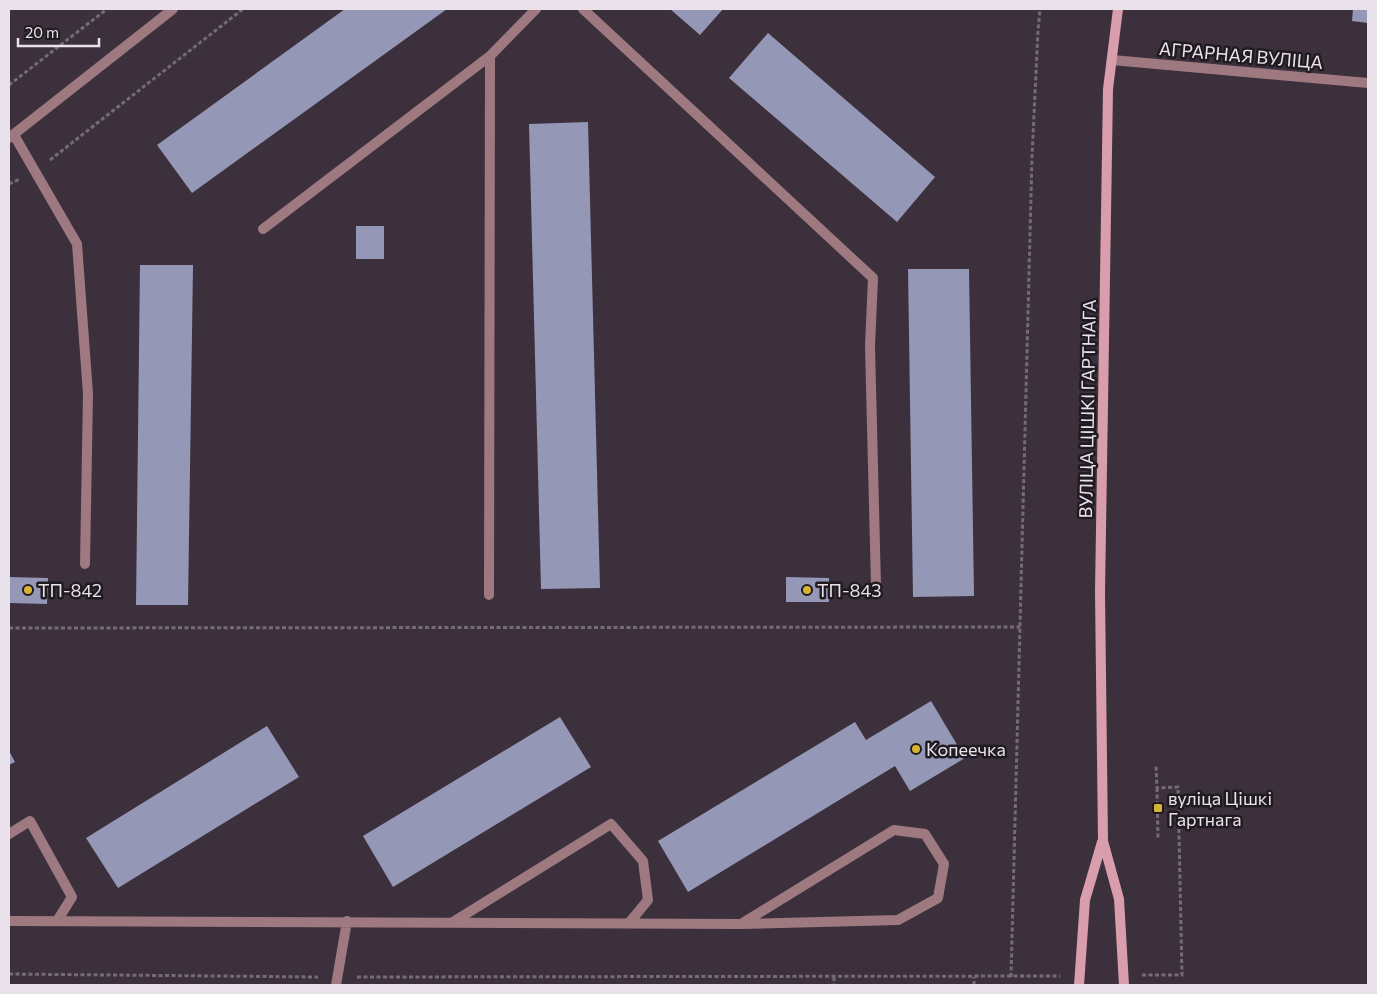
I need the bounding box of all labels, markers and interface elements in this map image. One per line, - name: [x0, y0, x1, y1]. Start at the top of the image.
- scale bar: [18, 15, 99, 47]
- text: 20 m: [25, 23, 59, 41]
- street label: АГРАРНАЯ ВУЛІЦА: [1158, 37, 1324, 73]
- street label: ВУЛІЦА ЦІШКІ ГАРТНАГА: [1074, 299, 1100, 519]
- place label: ТП-842: [38, 579, 102, 601]
- place label: ТП-843: [817, 579, 882, 601]
- marker: ТП-842: [22, 584, 34, 596]
- marker: ТП-843: [801, 584, 813, 596]
- place label: Копеечка: [926, 738, 1006, 760]
- marker: Копеечка: [910, 743, 922, 755]
- place label: вуліца Цішкі Гартнага: [1168, 787, 1272, 830]
- marker: вуліца Цішкі Гартнага: [1152, 802, 1164, 814]

